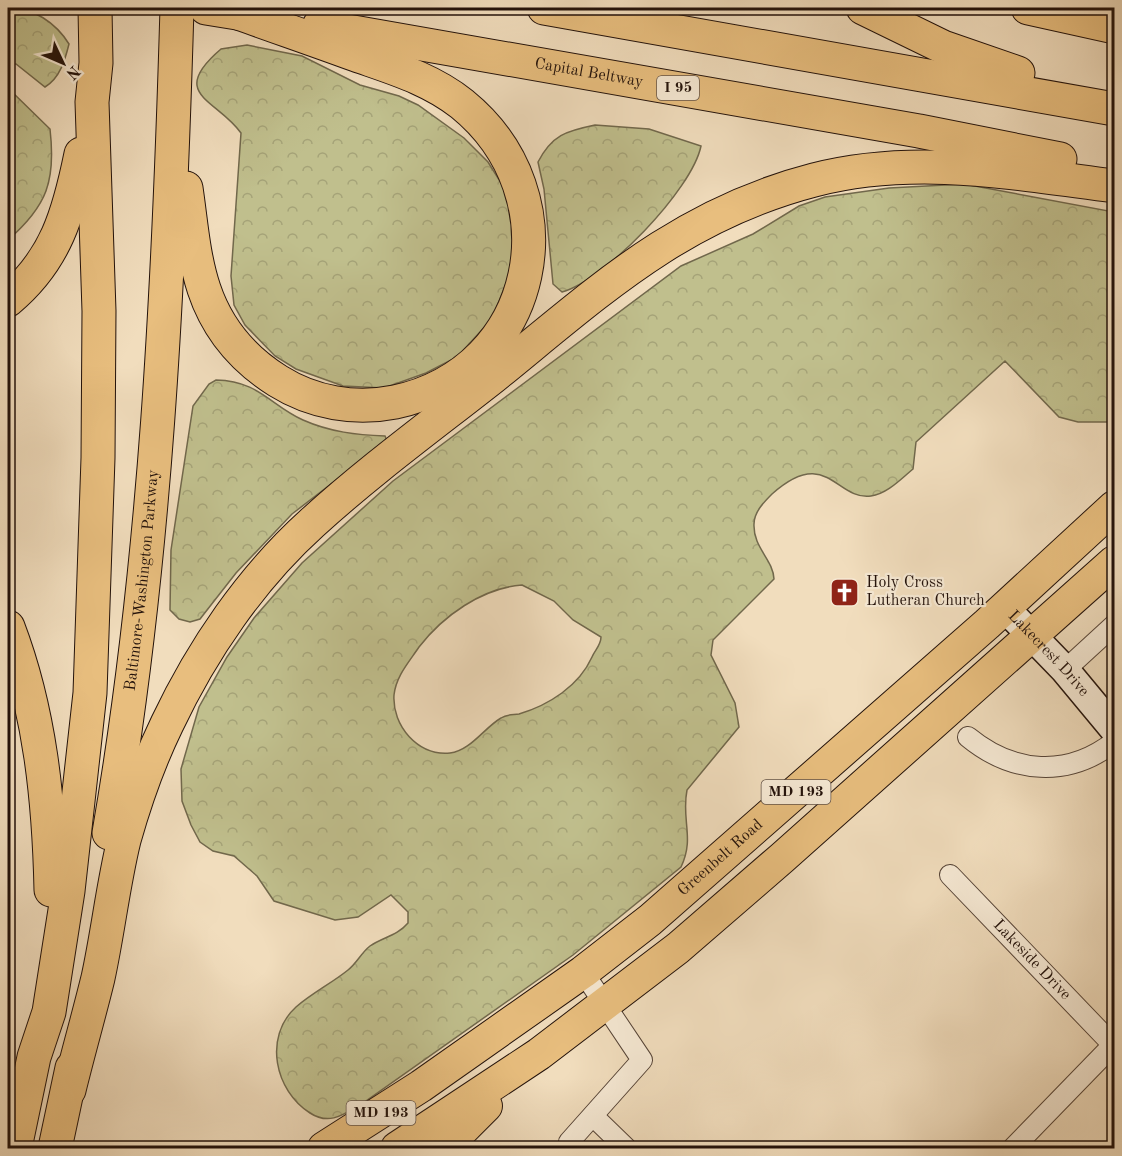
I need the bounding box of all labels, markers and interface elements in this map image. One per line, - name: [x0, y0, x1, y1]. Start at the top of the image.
- north arrow: [33, 33, 93, 93]
- street label: Capital Beltway: [533, 56, 645, 91]
- text: N: [62, 62, 82, 83]
- road number: I 95: [657, 76, 699, 100]
- street label: Baltimore-Washington Parkway: [123, 468, 162, 692]
- place label: Holy Cross Lutheran Church: [866, 575, 985, 609]
- church icon: Holy Cross Lutheran Church: [829, 576, 861, 608]
- street label: Lakecrest Drive: [1005, 608, 1092, 700]
- road number: MD 193: [762, 780, 830, 804]
- street label: Greenbelt Road: [675, 817, 766, 899]
- street label: Lakeside Drive: [990, 917, 1074, 1003]
- road number: MD 193: [346, 1101, 416, 1125]

